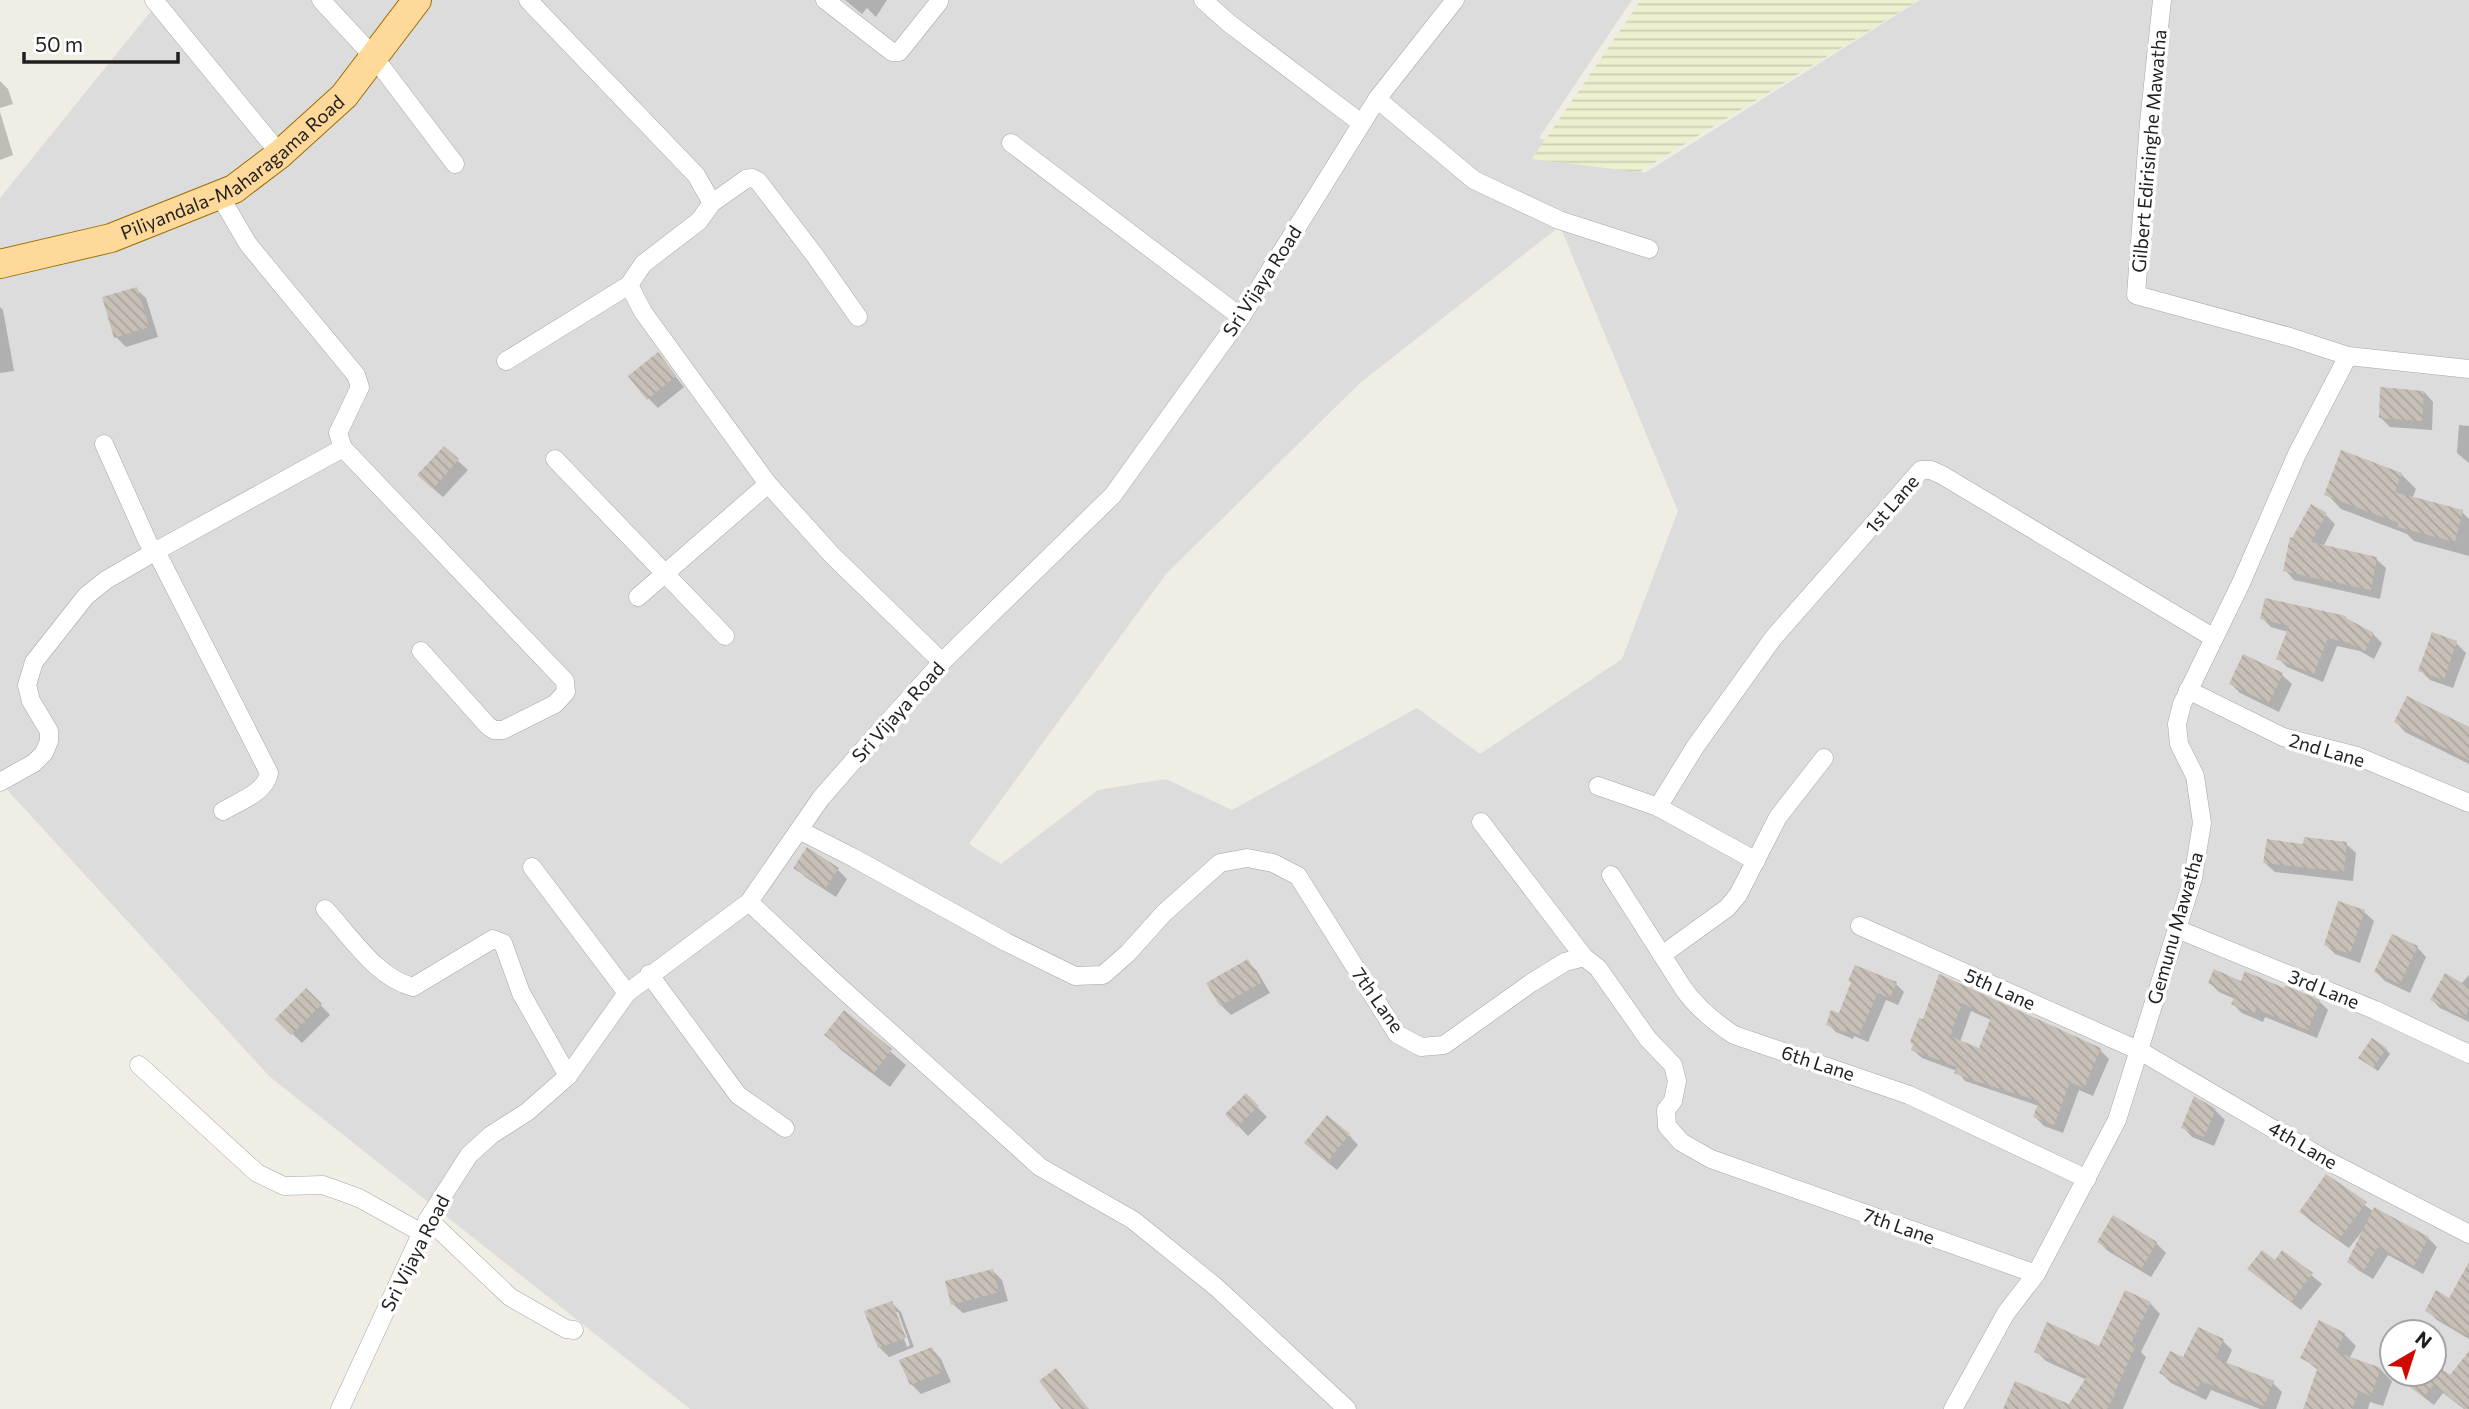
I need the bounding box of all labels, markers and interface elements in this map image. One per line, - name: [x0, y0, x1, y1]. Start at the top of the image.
- scale bar: [24, 21, 178, 65]
- street label: Gilbert Edirisinghe Mawatha: [2126, 28, 2171, 274]
- text: 50 m: [35, 31, 83, 56]
- street label: Piliyandala-Maharagama Road: [117, 90, 349, 244]
- street label: Sri Vijaya Road: [1217, 221, 1306, 340]
- street label: 1st Lane: [1860, 470, 1923, 538]
- street label: Sri Vijaya Road: [846, 657, 949, 767]
- street label: 2nd Lane: [2287, 728, 2368, 771]
- street label: Gemunu Mawatha: [2142, 849, 2207, 1007]
- street label: 7th Lane: [1348, 963, 1409, 1037]
- street label: 5th Lane: [1961, 963, 2039, 1014]
- street label: 3rd Lane: [2285, 964, 2363, 1013]
- street label: 6th Lane: [1779, 1040, 1858, 1085]
- street label: 4th Lane: [2265, 1116, 2342, 1173]
- street label: Sri Vijaya Road: [375, 1191, 454, 1315]
- street label: 7th Lane: [1860, 1203, 1938, 1248]
- north arrow: [2378, 1318, 2448, 1388]
- text: N: [2411, 1326, 2437, 1353]

